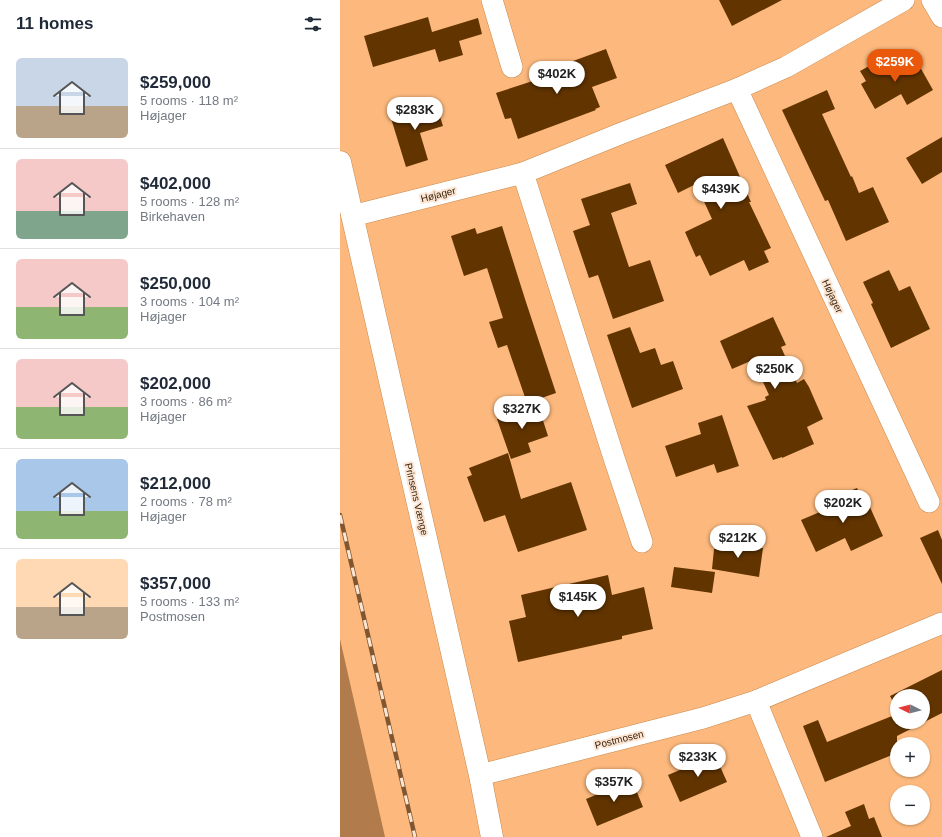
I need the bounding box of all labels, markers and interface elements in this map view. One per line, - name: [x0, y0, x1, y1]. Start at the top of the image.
- icon: filters: [302, 13, 324, 35]
- text: 11 homes: [16, 14, 94, 33]
- pin: $259K: [867, 49, 923, 83]
- text: $259K: [876, 54, 914, 69]
- pin: $402K: [529, 61, 585, 95]
- text: $402K: [538, 66, 576, 81]
- text: $259,000: [140, 73, 211, 92]
- icon: home: [48, 74, 96, 122]
- text: 5 rooms · 118 m²: [140, 93, 238, 108]
- pin: $283K: [387, 97, 443, 131]
- text: $283K: [396, 102, 434, 117]
- text: Højager: [140, 108, 186, 123]
- text: $402,000: [140, 174, 211, 193]
- icon: home: [48, 175, 96, 223]
- pin: $439K: [693, 176, 749, 210]
- text: $439K: [702, 181, 740, 196]
- street label: Højager: [420, 185, 457, 204]
- text: 5 rooms · 128 m²: [140, 194, 239, 209]
- text: Birkehaven: [140, 209, 205, 224]
- text: $250,000: [140, 274, 211, 293]
- icon: home: [48, 275, 96, 323]
- street label: Højager: [820, 278, 845, 315]
- text: 3 rooms · 104 m²: [140, 294, 239, 309]
- text: Højager: [140, 309, 186, 324]
- pin: $250K: [747, 356, 803, 390]
- text: $250K: [756, 361, 794, 376]
- text: $202,000: [140, 374, 211, 393]
- icon: home: [48, 375, 96, 423]
- text: 3 rooms · 86 m²: [140, 394, 232, 409]
- pin: $327K: [494, 396, 550, 430]
- text: $327K: [503, 401, 541, 416]
- text: Højager: [140, 409, 186, 424]
- street label: Prinsens Vænge: [403, 462, 430, 537]
- text: $212,000: [140, 474, 211, 493]
- icon: home: [48, 475, 96, 523]
- pin: $202K: [815, 490, 871, 524]
- text: 2 rooms · 78 m²: [140, 494, 232, 509]
- text: $202K: [824, 495, 862, 510]
- text: Højager: [140, 509, 186, 524]
- pin: $212K: [710, 525, 766, 559]
- text: $212K: [719, 530, 757, 545]
- text: $357,000: [140, 574, 211, 593]
- icon: home: [48, 575, 96, 623]
- pin: $145K: [550, 584, 606, 618]
- text: $145K: [559, 589, 597, 604]
- text: 5 rooms · 133 m²: [140, 594, 239, 609]
- text: Postmosen: [140, 609, 205, 624]
- north arrow: [890, 689, 930, 729]
- map controls: [890, 689, 930, 825]
- street label: Postmosen: [594, 728, 645, 751]
- button: +: [890, 737, 930, 777]
- pin: $233K: [670, 744, 726, 778]
- text: $233K: [679, 749, 717, 764]
- pin: $357K: [586, 769, 642, 803]
- text: $357K: [595, 774, 633, 789]
- button: −: [890, 785, 930, 825]

